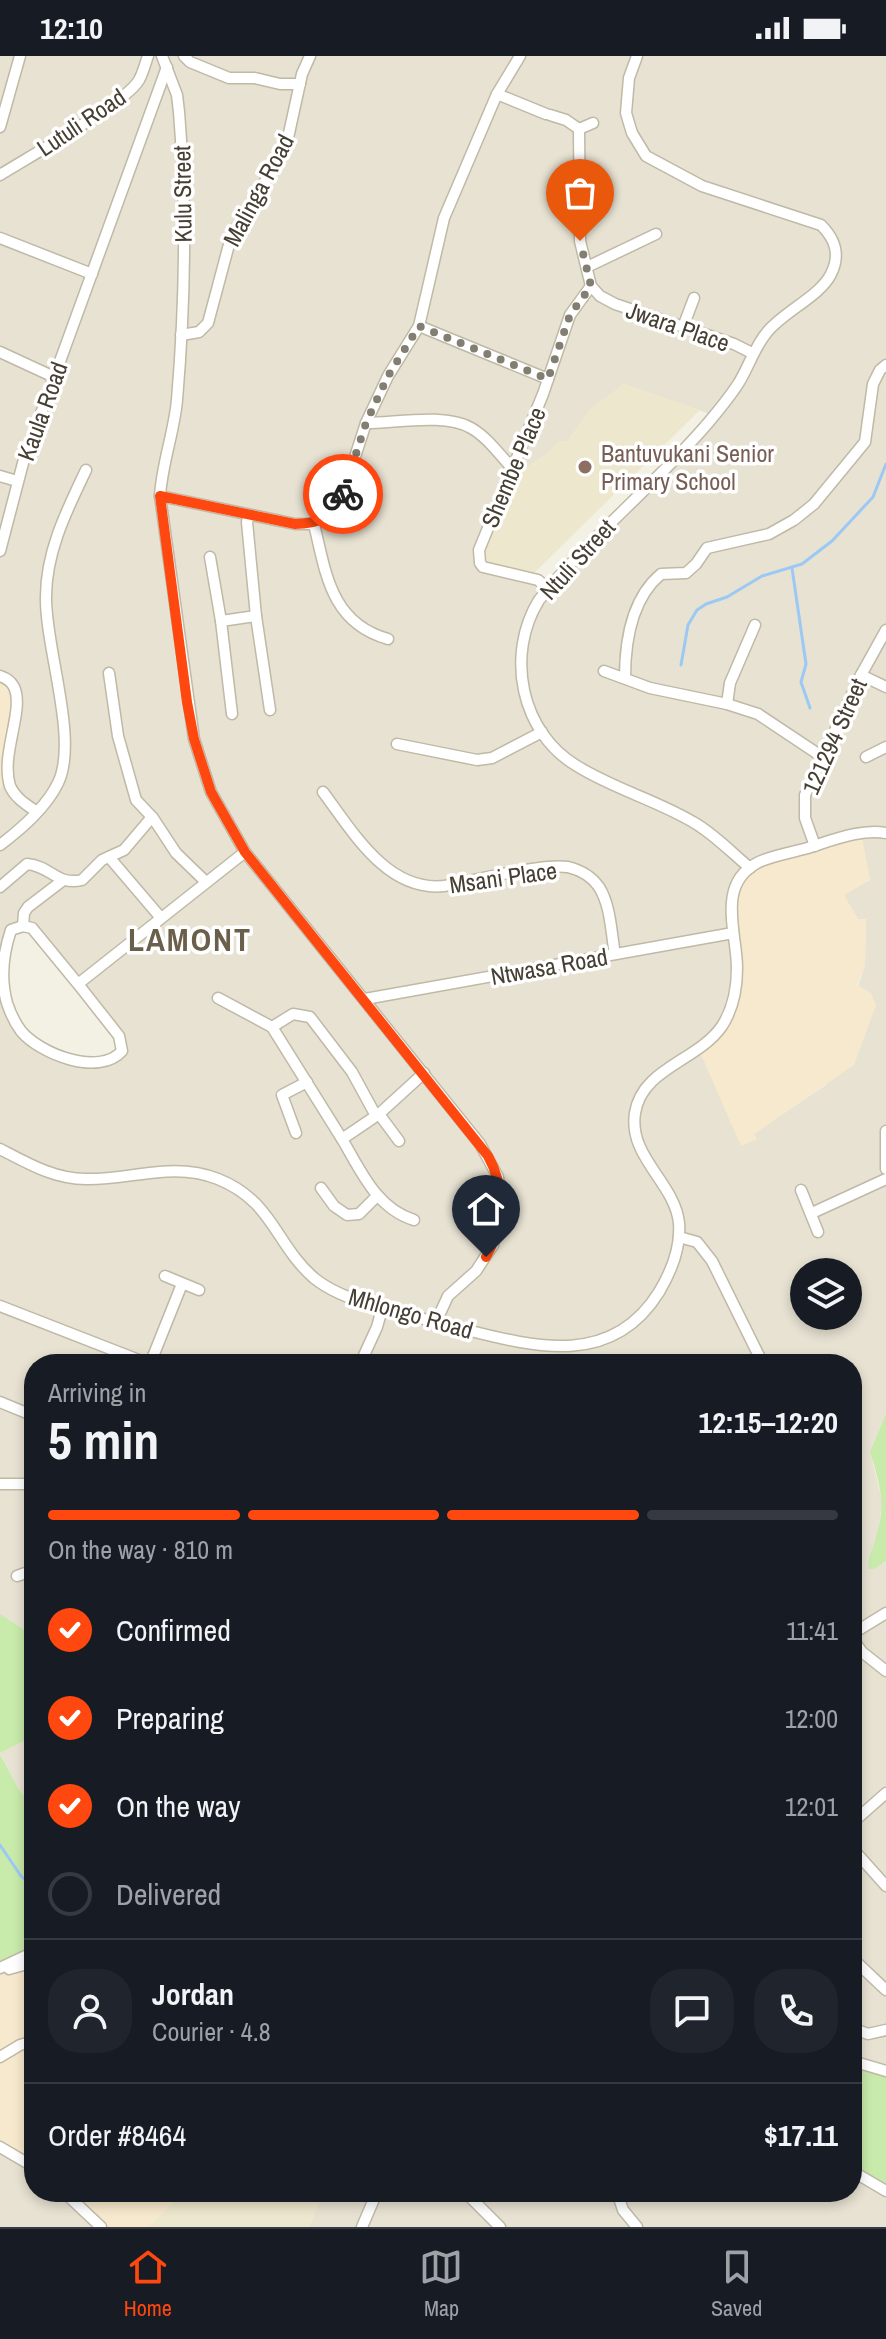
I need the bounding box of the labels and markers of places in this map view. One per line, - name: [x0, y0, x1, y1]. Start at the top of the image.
- pin: [546, 159, 614, 241]
- place label: Bantuvukani Senior Primary School: [601, 437, 774, 497]
- marker: Bantuvukani Senior Primary School: [576, 458, 594, 476]
- pin: [452, 1175, 520, 1257]

